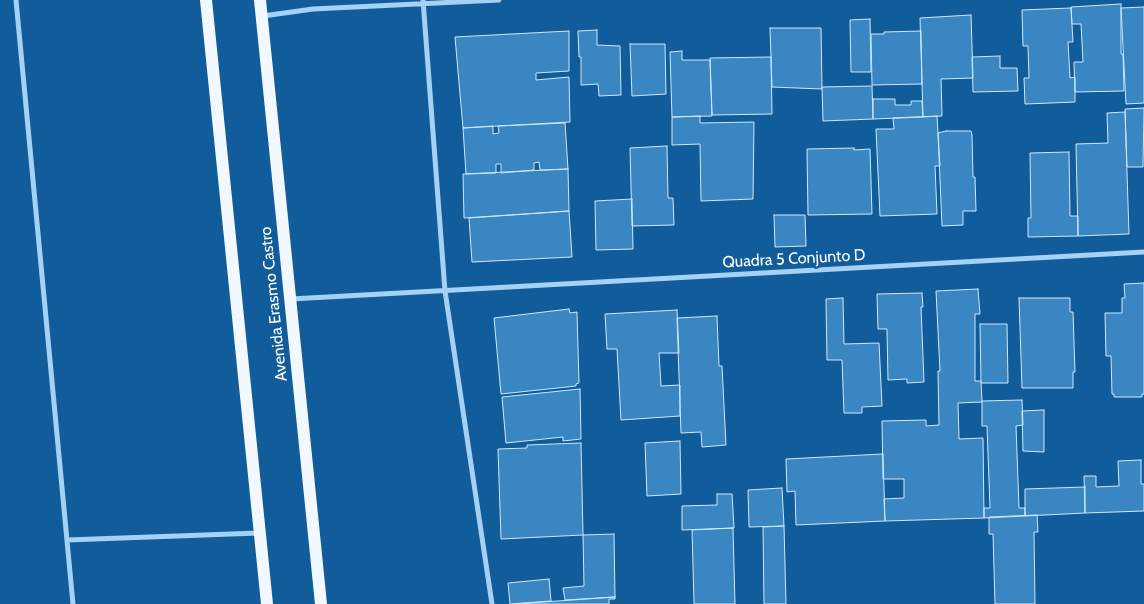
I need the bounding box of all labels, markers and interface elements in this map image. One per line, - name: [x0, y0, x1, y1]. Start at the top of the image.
- street label: Avenida Erasmo Castro: [256, 226, 292, 382]
- street label: Quadra 5 Conjunto D: [722, 246, 866, 272]

